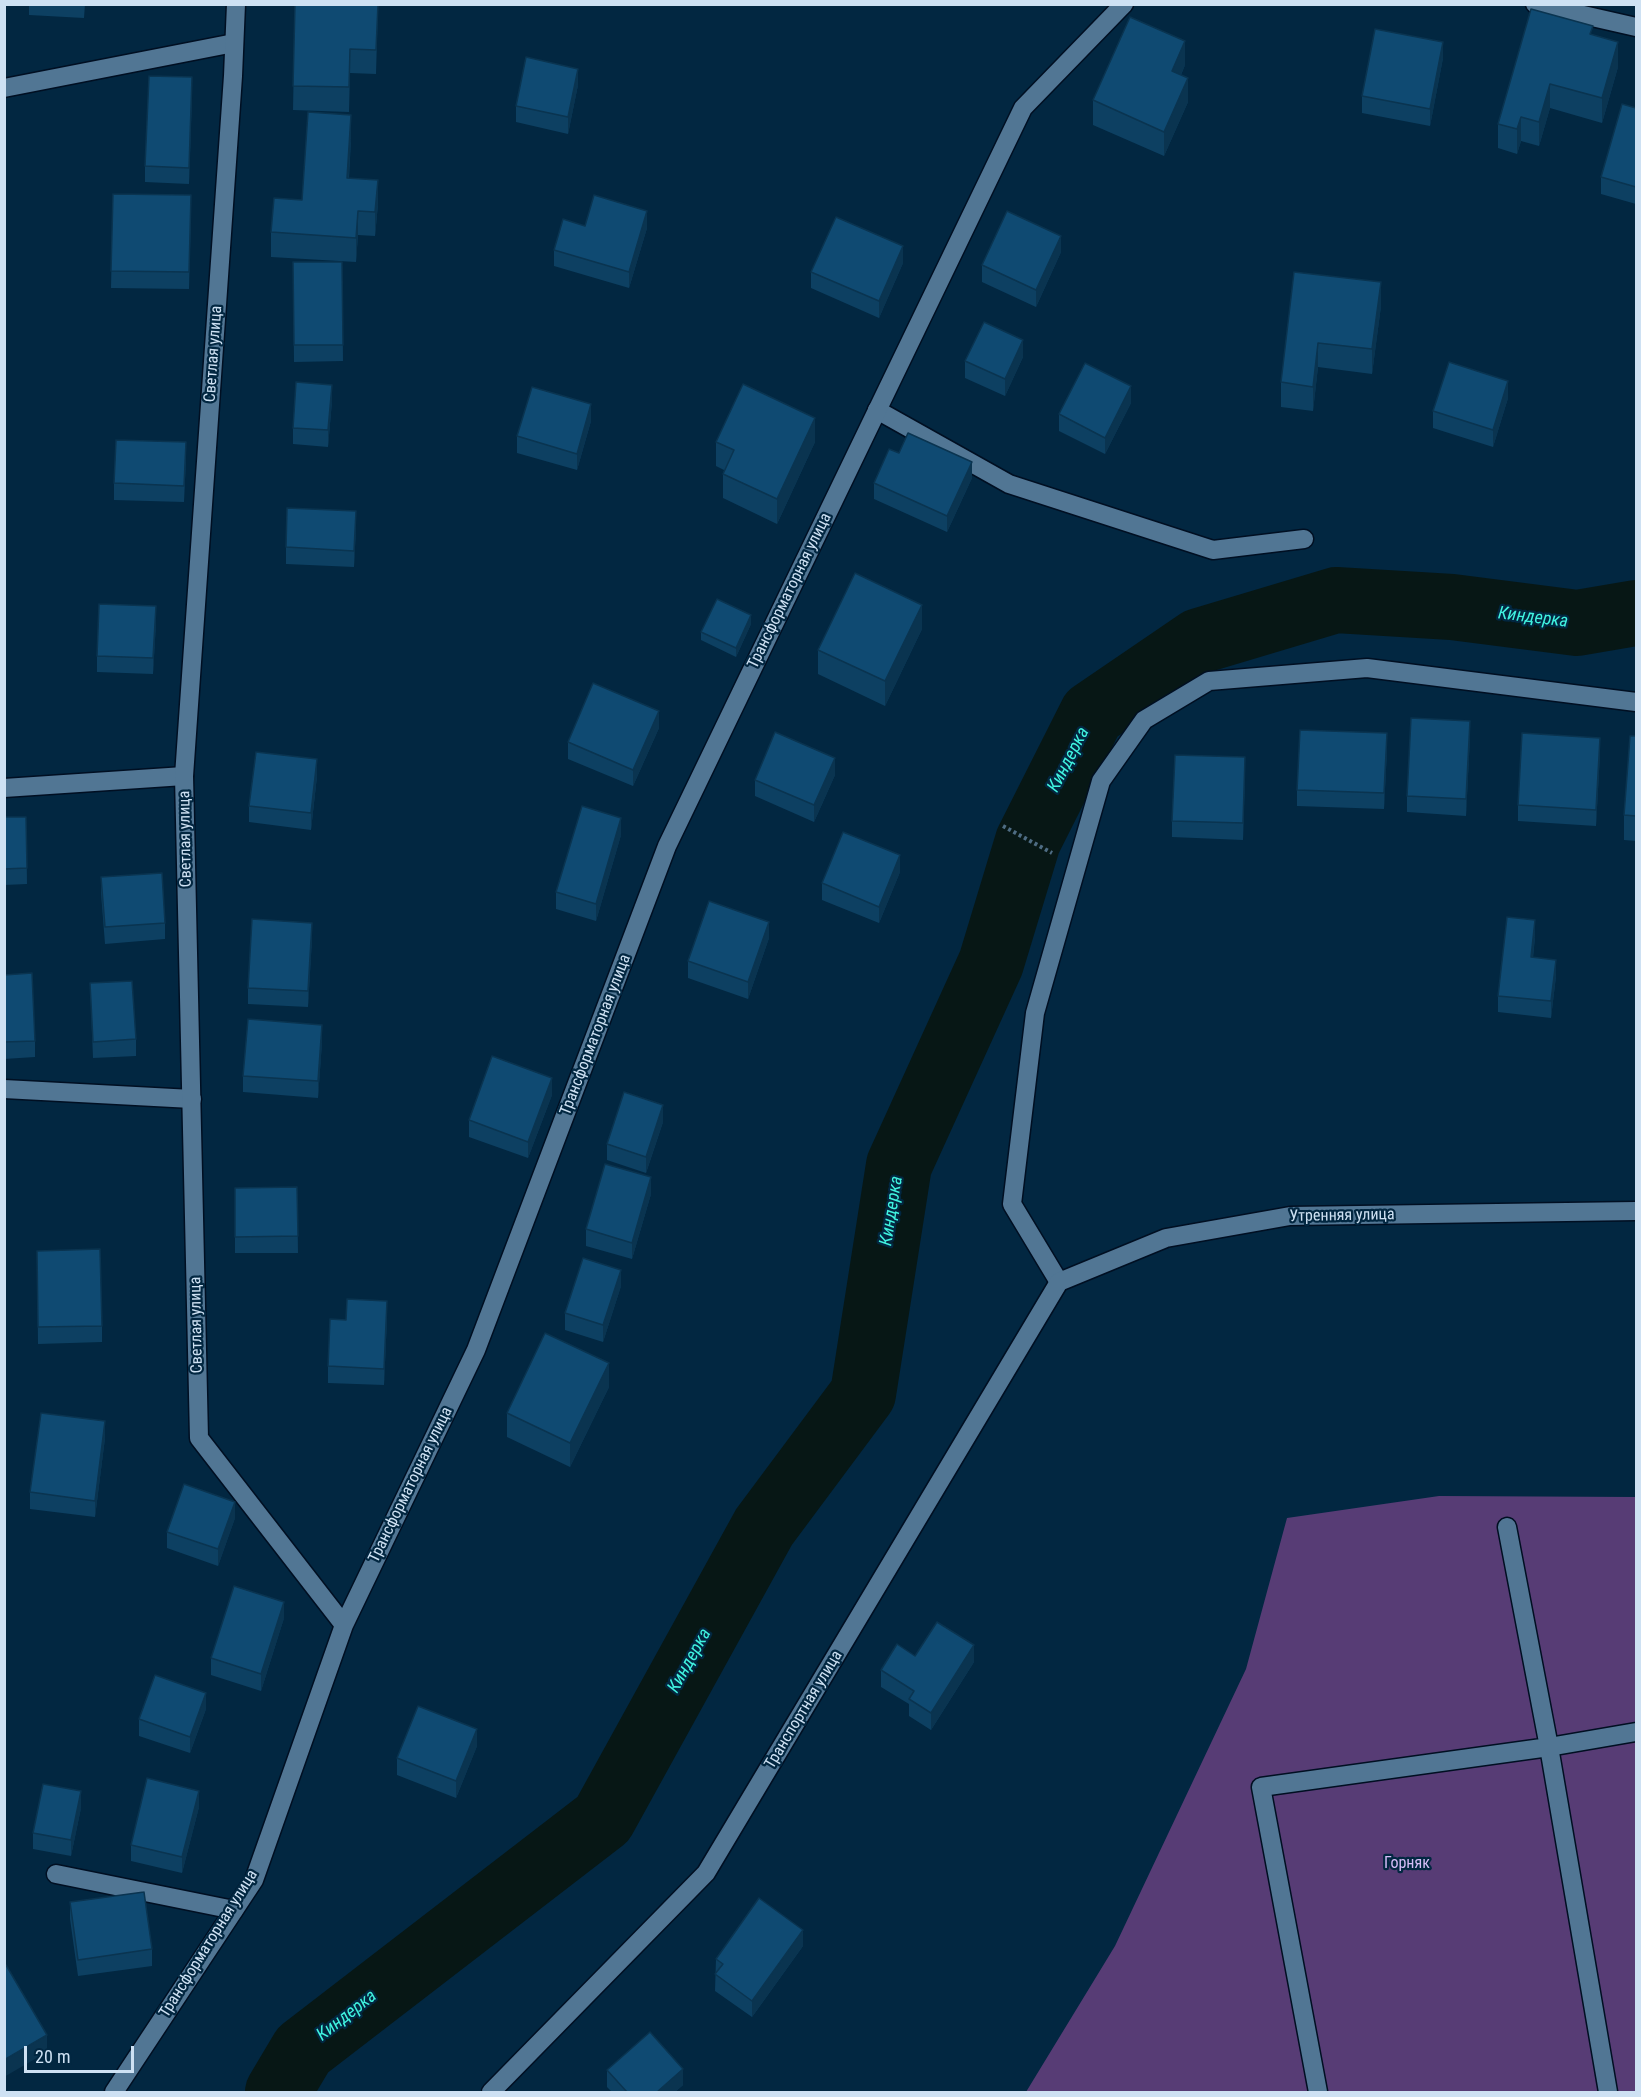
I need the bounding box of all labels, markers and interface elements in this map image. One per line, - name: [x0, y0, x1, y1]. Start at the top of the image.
- street label: Светлая улица: [201, 305, 227, 403]
- street label: Трансформаторная улица: [744, 510, 836, 672]
- water label: Киндерка: [1497, 603, 1569, 633]
- water label: Киндерка: [1043, 724, 1095, 796]
- street label: Светлая улица: [176, 791, 196, 887]
- street label: Трансформаторная улица: [556, 952, 636, 1118]
- water label: Киндерка: [876, 1175, 908, 1247]
- street label: Утренняя улица: [1289, 1205, 1395, 1227]
- street label: Светлая улица: [187, 1277, 207, 1373]
- street label: Трансформаторная улица: [365, 1404, 457, 1566]
- water label: Киндерка: [664, 1625, 716, 1697]
- street label: Транспортная улица: [761, 1647, 847, 1773]
- park label: Горняк: [1384, 1854, 1430, 1874]
- street label: Трансформаторная улица: [156, 1867, 262, 2021]
- water label: Киндерка: [313, 1986, 381, 2046]
- scale bar: [27, 2034, 136, 2072]
- text: 20 m: [35, 2046, 70, 2067]

